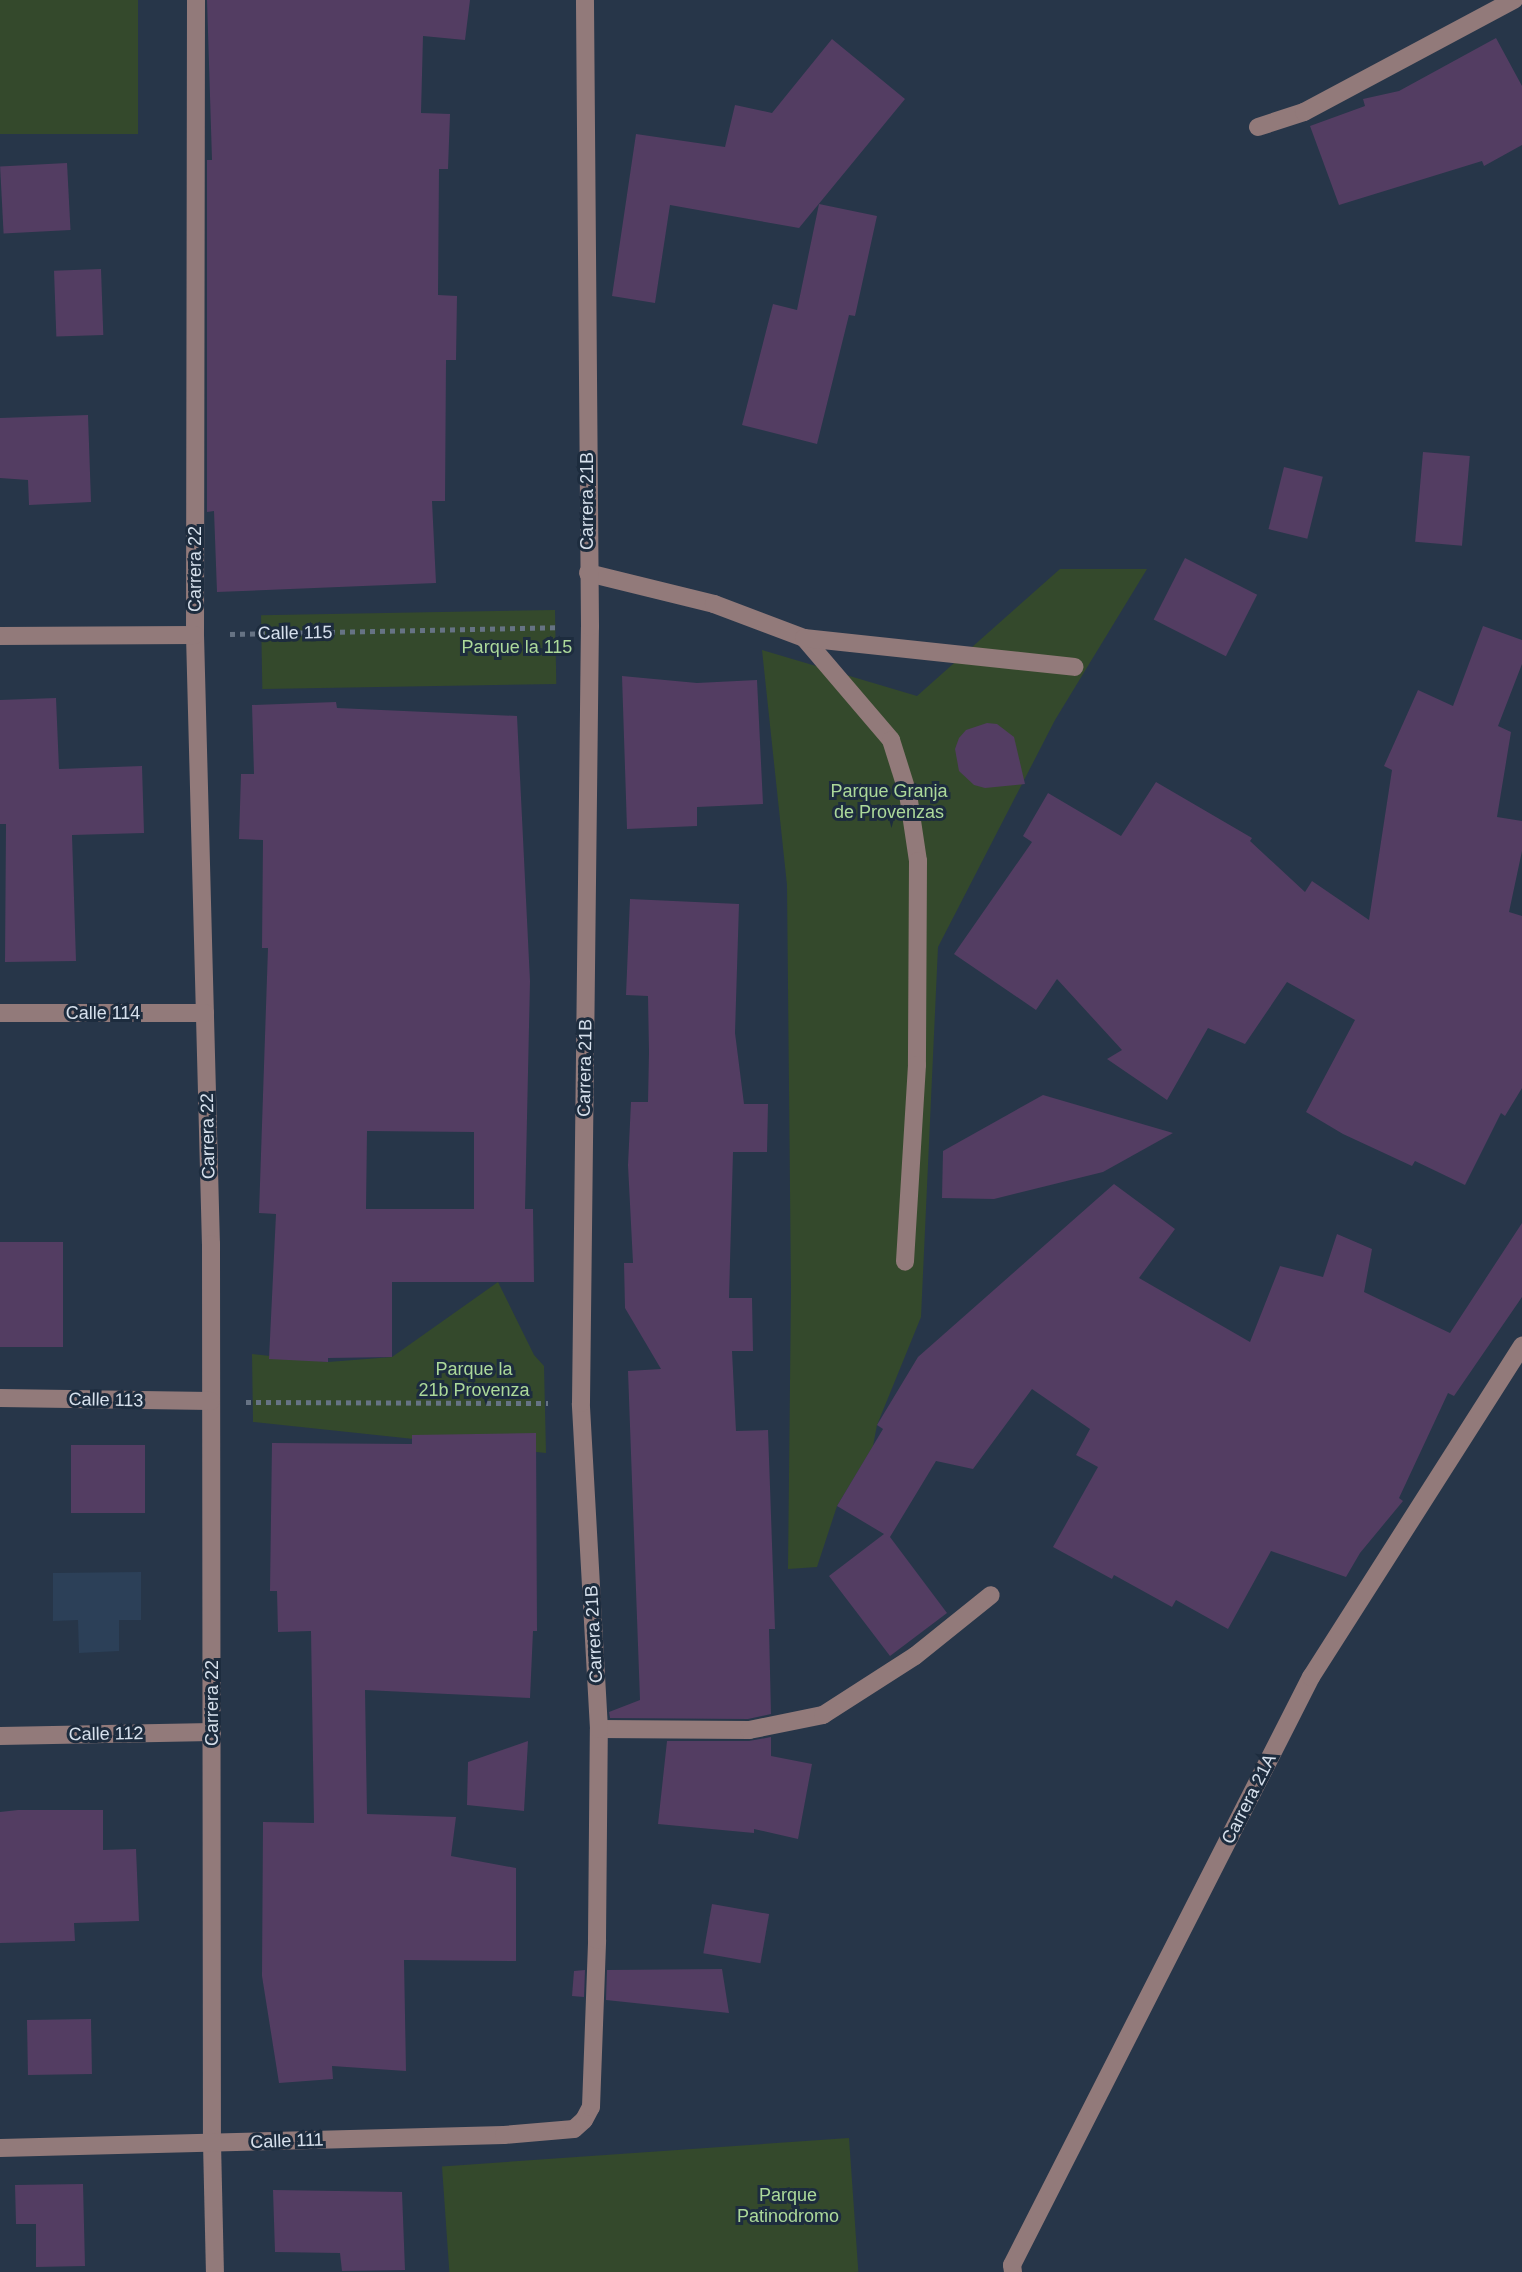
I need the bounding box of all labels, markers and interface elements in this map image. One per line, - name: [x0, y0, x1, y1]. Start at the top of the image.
- street label: Carrera 21B: [576, 452, 598, 550]
- street label: Carrera 22: [184, 526, 206, 612]
- street label: Calle 115: [257, 622, 333, 644]
- park label: Parque la 115: [462, 636, 572, 658]
- park label: Parque Granja de Provenzas: [830, 781, 948, 824]
- street label: Calle 114: [66, 1002, 140, 1024]
- street label: Carrera 21B: [573, 1019, 597, 1117]
- street label: Carrera 22: [196, 1093, 220, 1179]
- park label: Parque la 21b Provenza: [418, 1359, 530, 1402]
- street label: Calle 113: [68, 1389, 144, 1411]
- street label: Carrera 21B: [581, 1584, 607, 1684]
- street label: Carrera 22: [201, 1660, 223, 1746]
- street label: Calle 112: [68, 1723, 144, 1745]
- street label: Carrera 21A: [1217, 1750, 1281, 1848]
- street label: Calle 111: [250, 2129, 324, 2153]
- park label: Parque Patinodromo: [737, 2185, 839, 2228]

